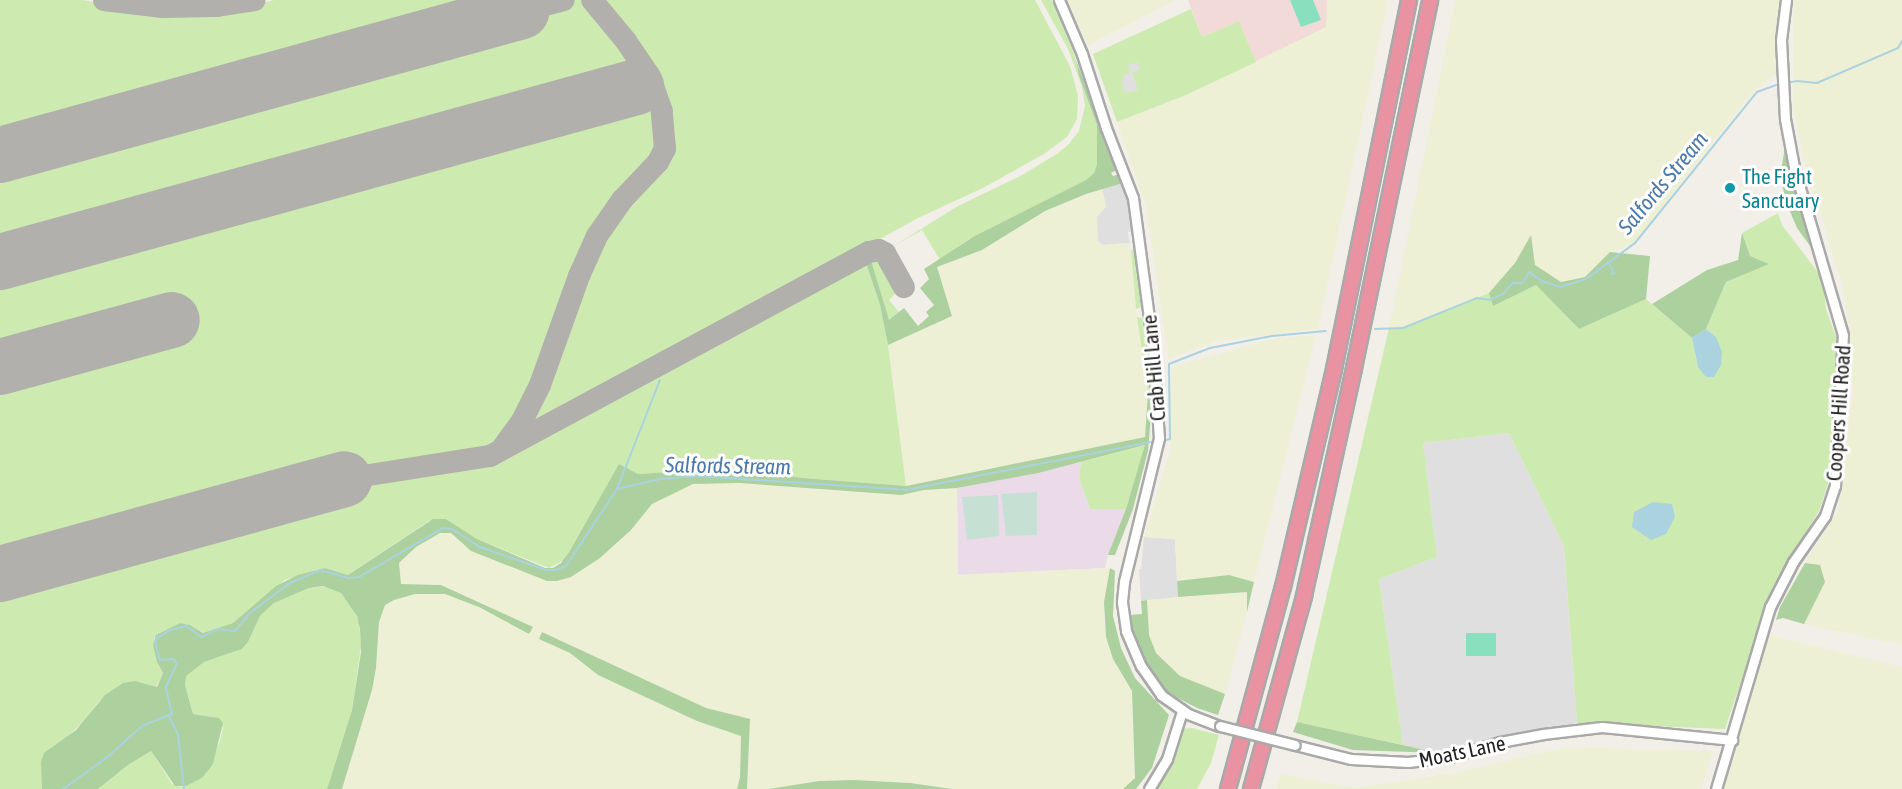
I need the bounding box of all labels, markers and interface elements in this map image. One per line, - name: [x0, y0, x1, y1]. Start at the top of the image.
- water label: Salfords Stream: [1612, 126, 1714, 240]
- place label: The Fight Sanctuary: [1742, 163, 1819, 213]
- marker: The Fight Sanctuary: [1723, 181, 1737, 195]
- street label: Crab Hill Lane: [1136, 314, 1170, 422]
- street label: Coopers Hill Road: [1821, 344, 1855, 482]
- water label: Salfords Stream: [665, 452, 791, 480]
- street label: Moats Lane: [1417, 730, 1507, 772]

